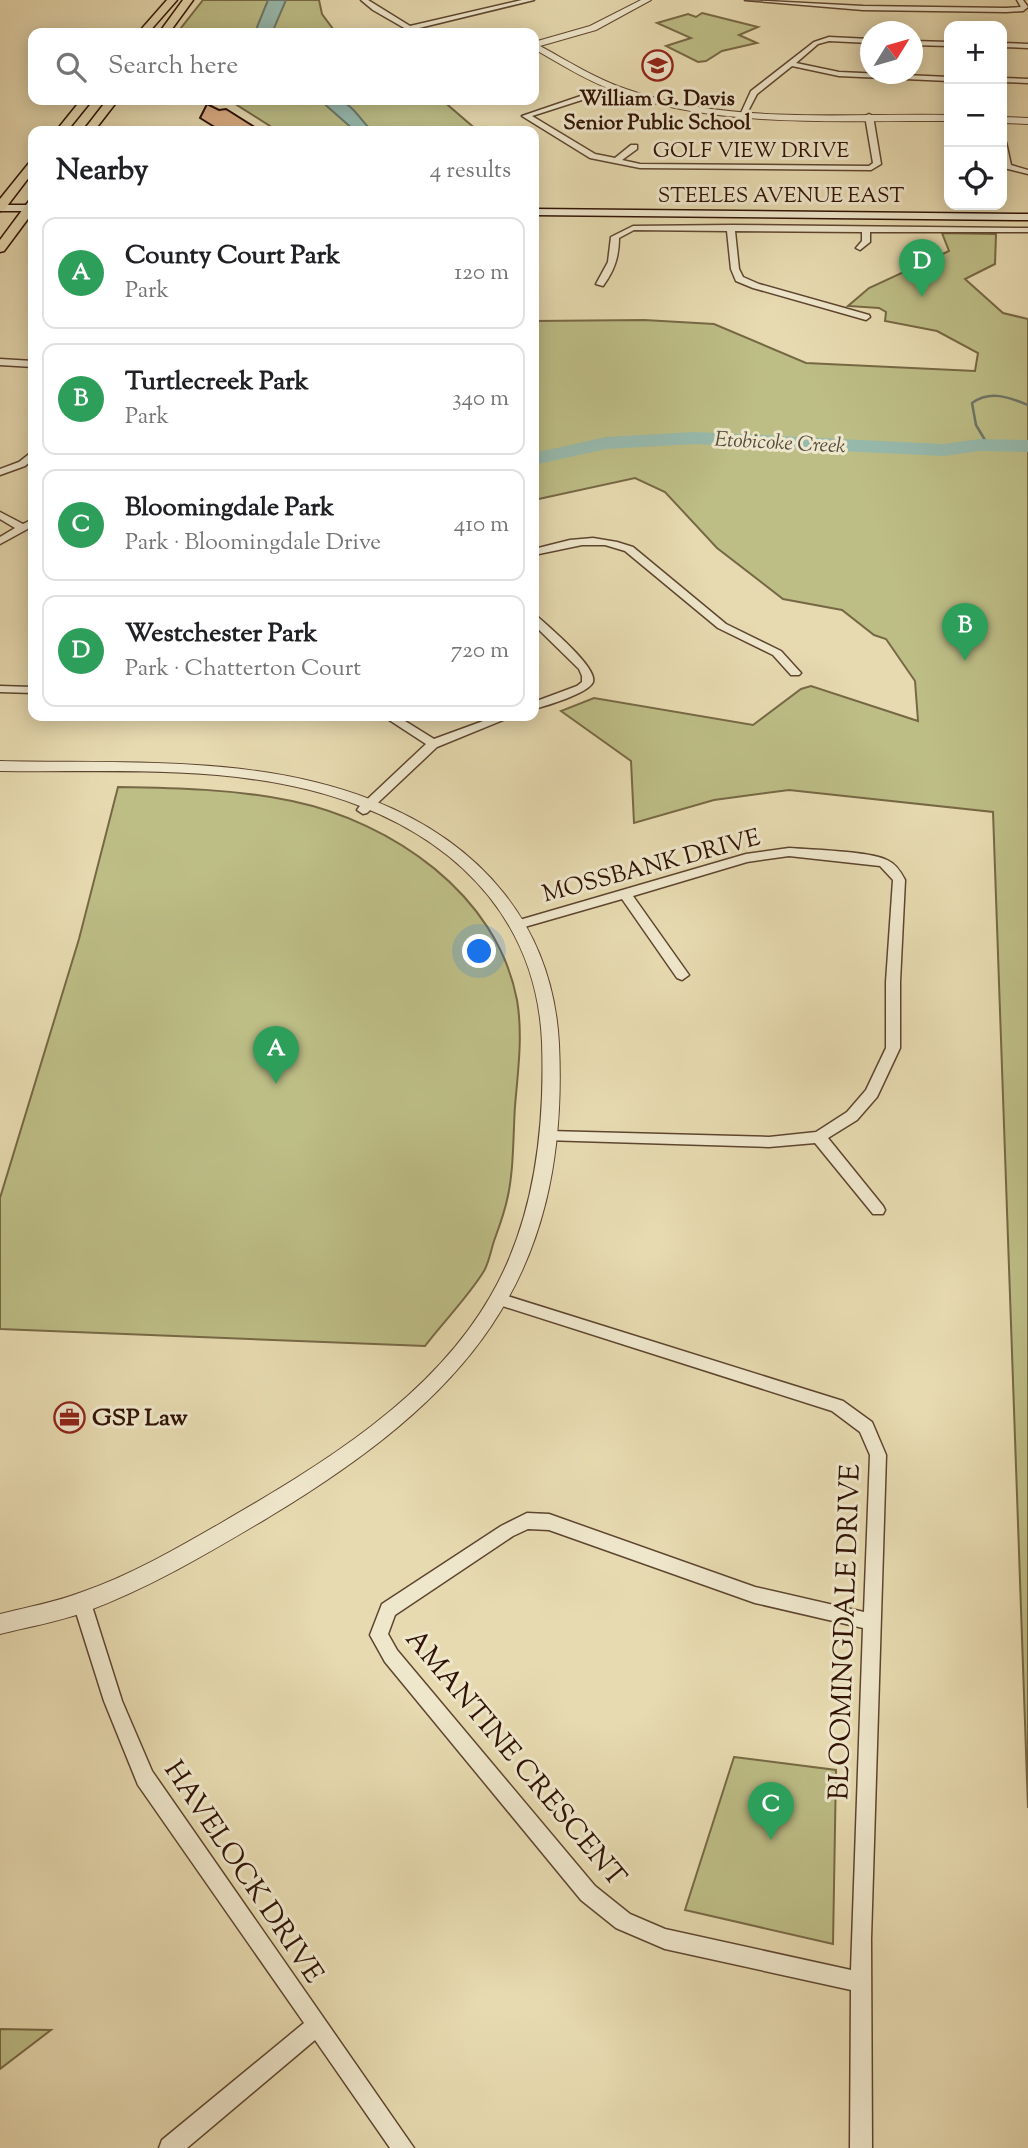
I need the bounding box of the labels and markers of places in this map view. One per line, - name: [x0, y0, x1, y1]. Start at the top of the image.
- school or university icon: William G. Davis Senior Public School: [640, 49, 674, 83]
- place label: William G. Davis Senior Public School: [563, 85, 751, 139]
- pin: D: [899, 239, 945, 297]
- pin: B: [942, 603, 988, 661]
- pin: A: [253, 1026, 299, 1084]
- office icon: GSP Law: [52, 1400, 86, 1434]
- place label: GSP Law: [92, 1402, 188, 1436]
- pin: C: [748, 1782, 794, 1840]

